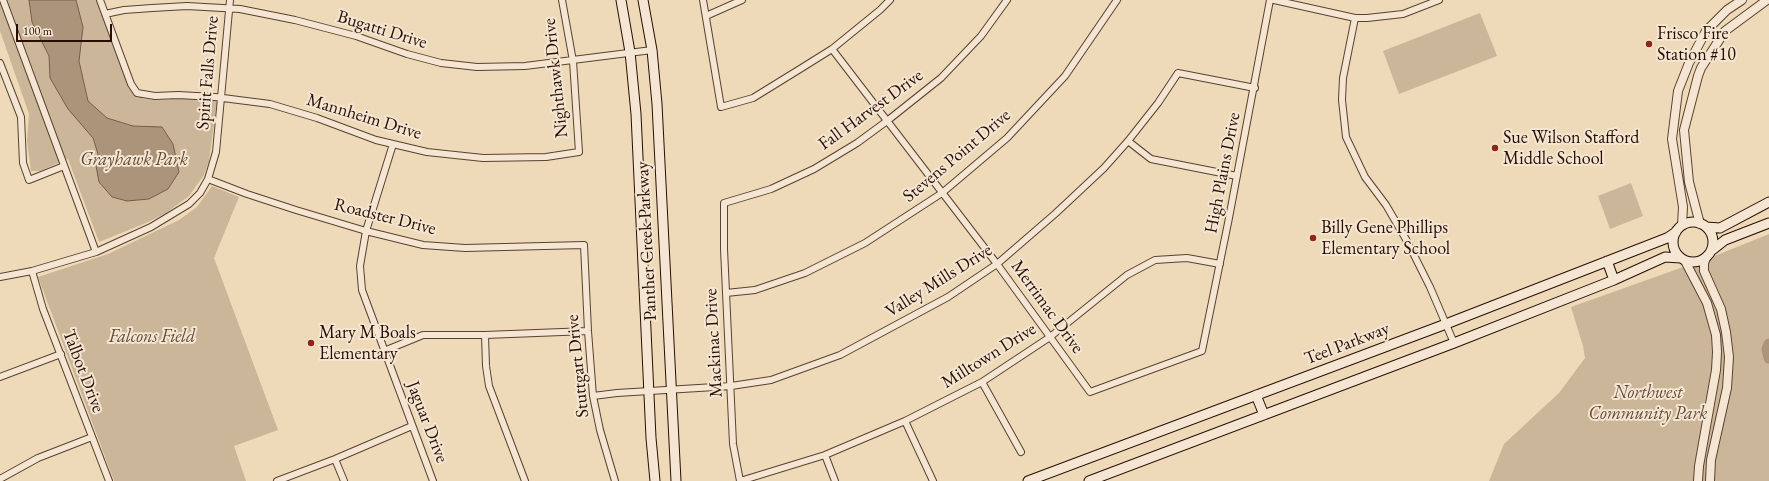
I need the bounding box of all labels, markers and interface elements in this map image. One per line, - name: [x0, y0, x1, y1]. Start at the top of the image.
- street label: Bugatti Drive: [334, 6, 430, 54]
- street label: Spirit Falls Drive: [192, 15, 224, 131]
- scale bar: [18, 16, 114, 42]
- street label: Nighthawk Drive: [539, 17, 573, 139]
- text: 100 m: [23, 23, 52, 39]
- place label: Frisco Fire Station #10: [1657, 23, 1736, 66]
- marker: Frisco Fire Station #10: [1644, 39, 1654, 49]
- street label: Fall Harvest Drive: [815, 65, 927, 155]
- street label: Mannheim Drive: [304, 89, 424, 145]
- street label: Stevens Point Drive: [899, 105, 1015, 207]
- street label: High Plains Drive: [1201, 111, 1245, 235]
- place label: Sue Wilson Stafford Middle School: [1503, 127, 1639, 170]
- marker: Sue Wilson Stafford Middle School: [1490, 143, 1500, 153]
- park label: Grayhawk Park: [80, 149, 188, 171]
- street label: Panther Creek Parkway: [632, 161, 662, 321]
- street label: Roadster Drive: [332, 194, 438, 240]
- place label: Billy Gene Phillips Elementary School: [1321, 217, 1450, 260]
- marker: Billy Gene Phillips Elementary School: [1308, 233, 1318, 243]
- street label: Valley Mills Drive: [882, 240, 996, 322]
- street label: Merrimac Drive: [1006, 256, 1088, 358]
- street label: Mackinac Drive: [700, 288, 728, 398]
- street label: Stuttgart Drive: [562, 313, 594, 419]
- street label: Milltown Drive: [938, 318, 1040, 394]
- street label: Teel Parkway: [1301, 318, 1393, 370]
- place label: Mary M Boals Elementary: [319, 322, 416, 364]
- street label: Talbot Drive: [57, 326, 109, 416]
- park label: Falcons Field: [109, 326, 195, 348]
- marker: Mary M Boals Elementary: [306, 338, 316, 348]
- street label: Jaguar Drive: [402, 378, 452, 466]
- park label: Northwest Community Park: [1589, 382, 1707, 424]

